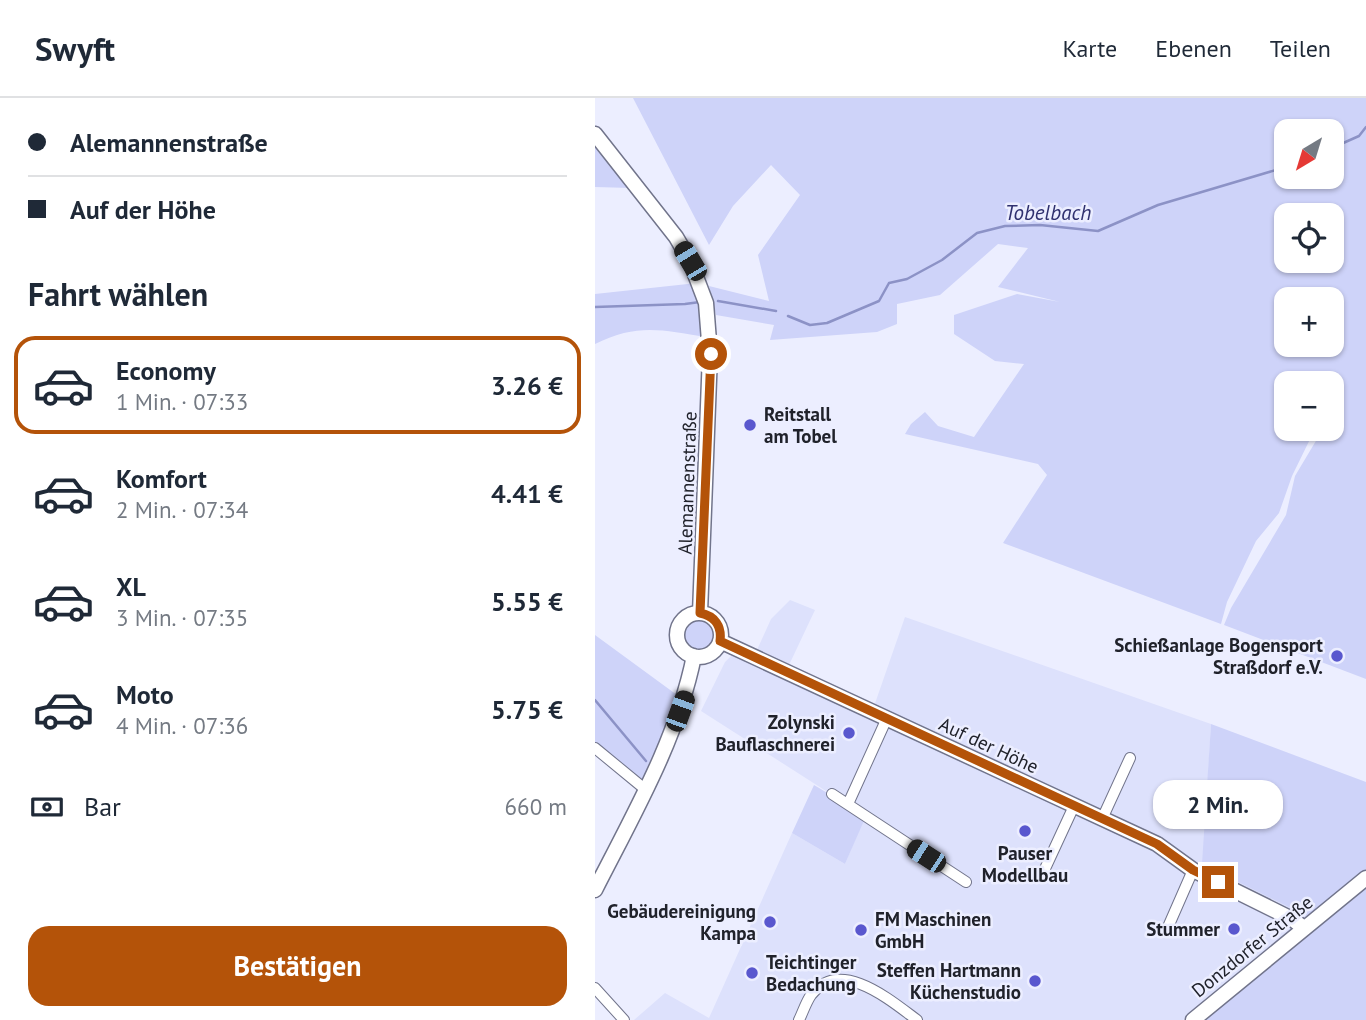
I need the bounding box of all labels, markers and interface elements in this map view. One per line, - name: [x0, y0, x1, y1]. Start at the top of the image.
- text: Swyft: [35, 27, 115, 70]
- text: Karte: [1063, 33, 1117, 64]
- text: Ebenen: [1155, 33, 1232, 64]
- text: Teilen: [1270, 33, 1331, 64]
- north arrow: [1274, 119, 1344, 189]
- map controls: [1274, 119, 1344, 441]
- text: Alemannenstraße: [70, 126, 268, 159]
- text: Auf der Höhe: [70, 193, 216, 226]
- water label: Tobelbach: [1005, 199, 1091, 226]
- button: locate: [1274, 203, 1344, 273]
- car: [671, 238, 710, 284]
- text: Fahrt wählen: [28, 273, 208, 315]
- button: +: [1274, 287, 1344, 357]
- route start: [695, 338, 727, 370]
- icon: car: [32, 354, 95, 417]
- text: Economy: [116, 354, 216, 387]
- text: 3.26 €: [491, 369, 563, 402]
- button: −: [1274, 371, 1344, 441]
- text: 1 Min. · 07:33: [116, 387, 248, 416]
- place label: Reitstall am Tobel: [764, 402, 837, 448]
- street label: Alemannenstraße: [673, 411, 701, 555]
- marker: Reitstall am Tobel: [742, 417, 758, 433]
- icon: car: [32, 462, 95, 525]
- text: Komfort: [116, 462, 207, 495]
- text: 4.41 €: [491, 477, 563, 510]
- text: 2 Min. · 07:34: [116, 495, 248, 524]
- icon: car: [32, 570, 95, 633]
- text: XL: [116, 570, 146, 603]
- text: 5.55 €: [491, 585, 563, 618]
- text: 3 Min. · 07:35: [116, 603, 248, 632]
- place label: Schießanlage Bogensport Straßdorf e.V.: [1114, 633, 1323, 679]
- marker: Schießanlage Bogensport Straßdorf e.V.: [1329, 648, 1345, 664]
- icon: car: [32, 678, 95, 741]
- text: Moto: [116, 678, 174, 711]
- car: [663, 688, 698, 734]
- text: 5.75 €: [491, 693, 563, 726]
- place label: Zolynski Bauflaschnerei: [715, 710, 835, 756]
- text: 4 Min. · 07:36: [116, 711, 248, 740]
- street label: Auf der Höhe: [935, 712, 1043, 778]
- marker: Zolynski Bauflaschnerei: [841, 725, 857, 741]
- callout: 2 Min.: [1153, 780, 1283, 830]
- icon: cash: [28, 788, 66, 826]
- text: Bar: [84, 790, 121, 823]
- text: 2 Min.: [1187, 790, 1249, 819]
- text: 660 m: [505, 792, 567, 821]
- marker: Pauser Modellbau: [1017, 823, 1033, 839]
- car: [903, 836, 950, 876]
- place label: Pauser Modellbau: [982, 841, 1068, 887]
- route end: [1202, 866, 1234, 898]
- street label: Donzdorfer Straße: [1187, 890, 1317, 1002]
- place label: Gebäudereinigung Kampa: [607, 899, 756, 945]
- place label: FM Maschinen GmbH: [875, 907, 991, 953]
- marker: Gebäudereinigung Kampa: [762, 914, 778, 930]
- place label: Stummer: [1146, 917, 1220, 941]
- marker: Stummer: [1226, 921, 1242, 937]
- marker: FM Maschinen GmbH: [853, 922, 869, 938]
- button: Bestätigen: [28, 926, 567, 1006]
- place label: Teichtinger Bedachung: [766, 950, 857, 996]
- place label: Steffen Hartmann Küchenstudio: [877, 958, 1021, 1004]
- marker: Teichtinger Bedachung: [744, 965, 760, 981]
- marker: Steffen Hartmann Küchenstudio: [1027, 973, 1043, 989]

